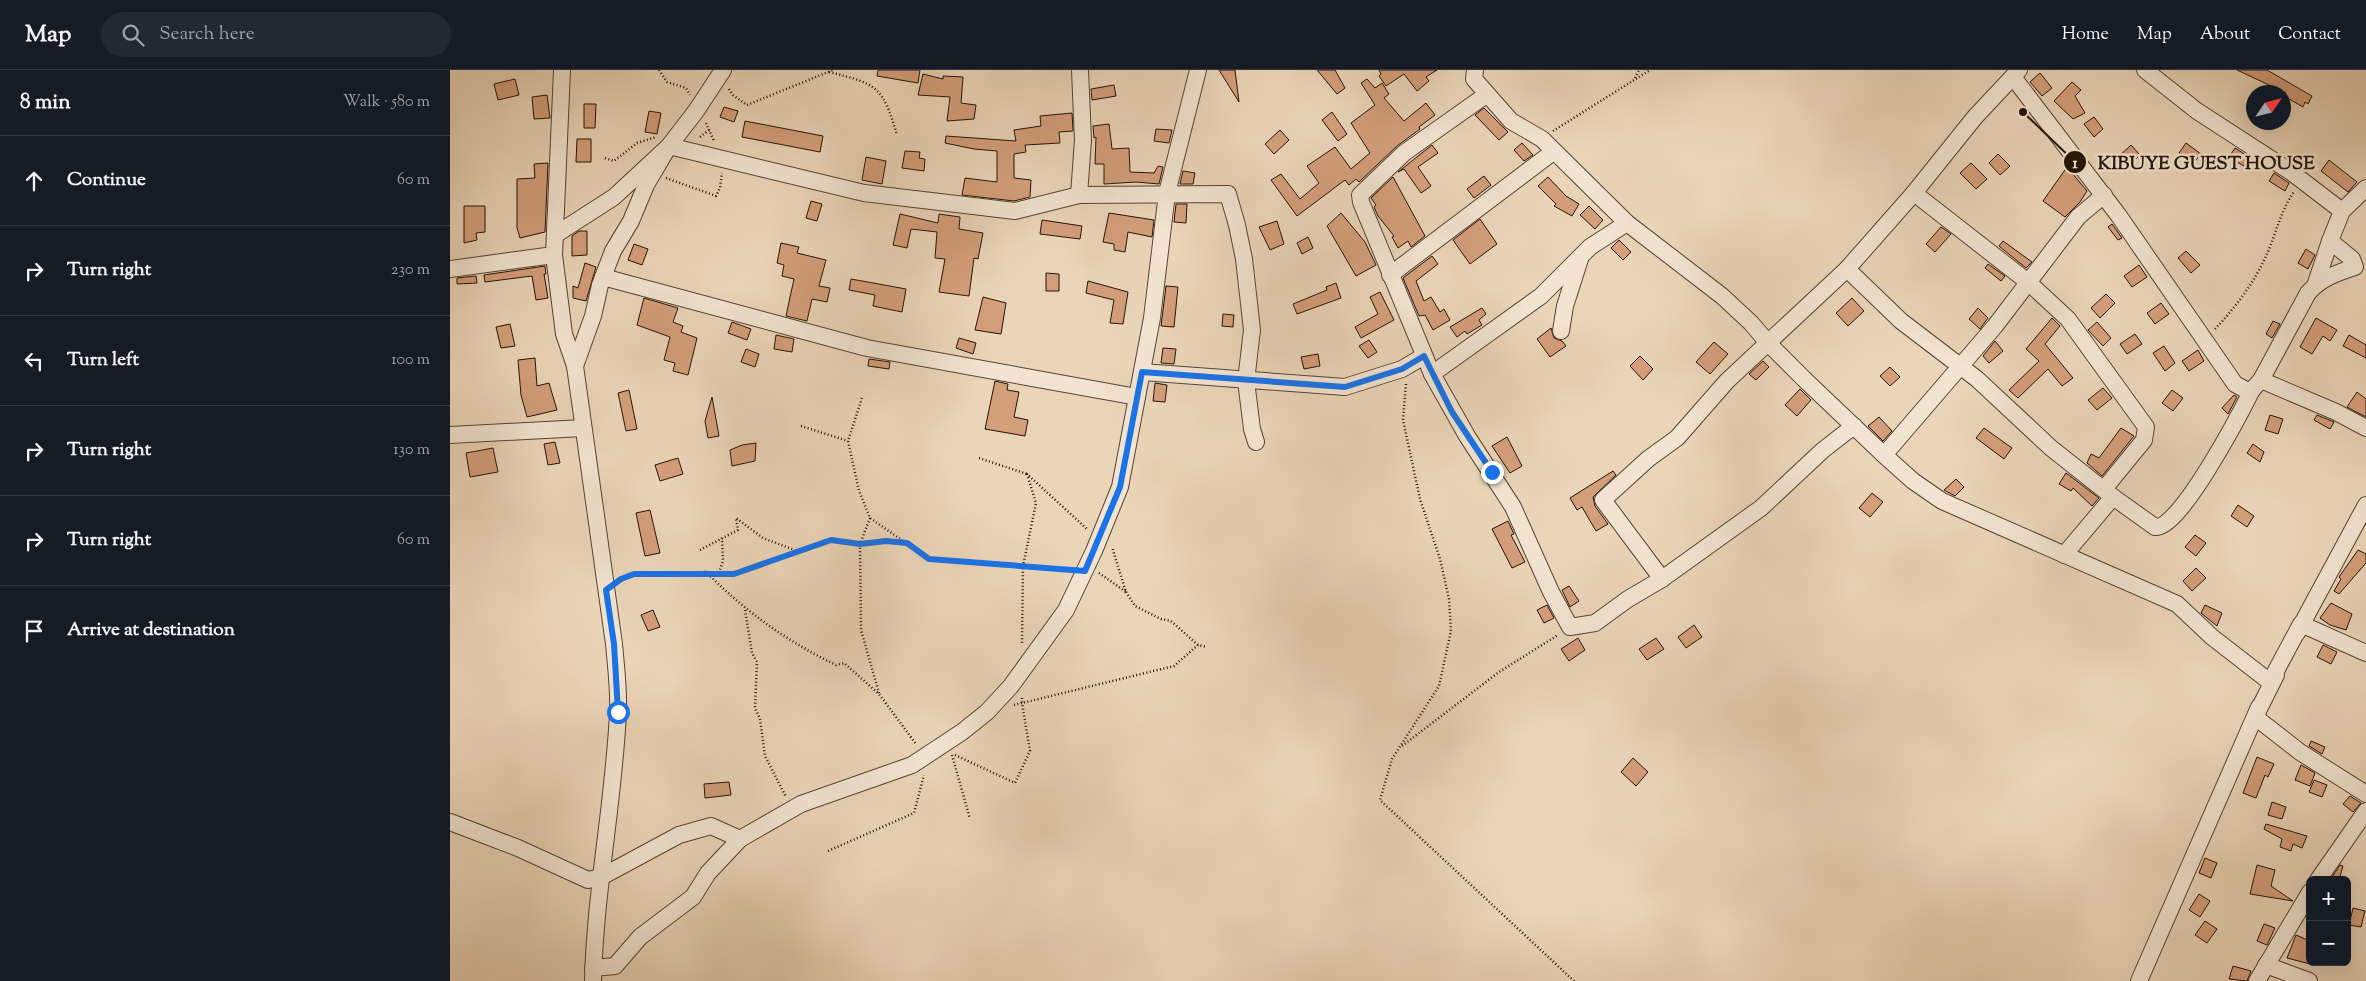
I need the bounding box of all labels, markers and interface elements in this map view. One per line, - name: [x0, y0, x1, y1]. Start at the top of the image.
- search box: [101, 12, 451, 57]
- text: Map: [25, 18, 71, 52]
- icon: search: [119, 21, 147, 49]
- text: Search here: [159, 21, 255, 48]
- text: Home: [2062, 22, 2109, 48]
- text: Map: [2137, 22, 2172, 48]
- text: About: [2200, 22, 2250, 48]
- text: Contact: [2278, 22, 2341, 48]
- north arrow: [2246, 85, 2291, 130]
- text: 8 min: [20, 88, 71, 118]
- text: Walk · 580 m: [343, 91, 430, 114]
- callout: KIBUYE GUEST HOUSE: [2062, 145, 2324, 179]
- text: KIBUYE GUEST HOUSE: [2097, 151, 2315, 178]
- text: 1: [2072, 154, 2078, 175]
- icon: ahead: [20, 167, 48, 195]
- text: Continue: [67, 167, 146, 194]
- text: 60 m: [397, 169, 430, 192]
- icon: right: [20, 257, 48, 285]
- text: Turn right: [67, 257, 151, 284]
- text: 230 m: [391, 259, 430, 282]
- icon: left: [20, 347, 48, 375]
- text: Turn left: [67, 347, 139, 374]
- text: 100 m: [391, 349, 430, 372]
- icon: right: [20, 437, 48, 465]
- text: Turn right: [67, 437, 151, 464]
- text: 130 m: [393, 439, 430, 462]
- route end: [1481, 461, 1504, 484]
- icon: right: [20, 527, 48, 555]
- text: Turn right: [67, 527, 151, 554]
- text: 60 m: [397, 529, 430, 552]
- icon: arrive: [20, 617, 48, 645]
- text: Arrive at destination: [67, 617, 235, 644]
- route start: [607, 701, 630, 724]
- map controls: [2306, 876, 2351, 966]
- button: +: [2306, 876, 2351, 921]
- button: −: [2306, 921, 2351, 966]

